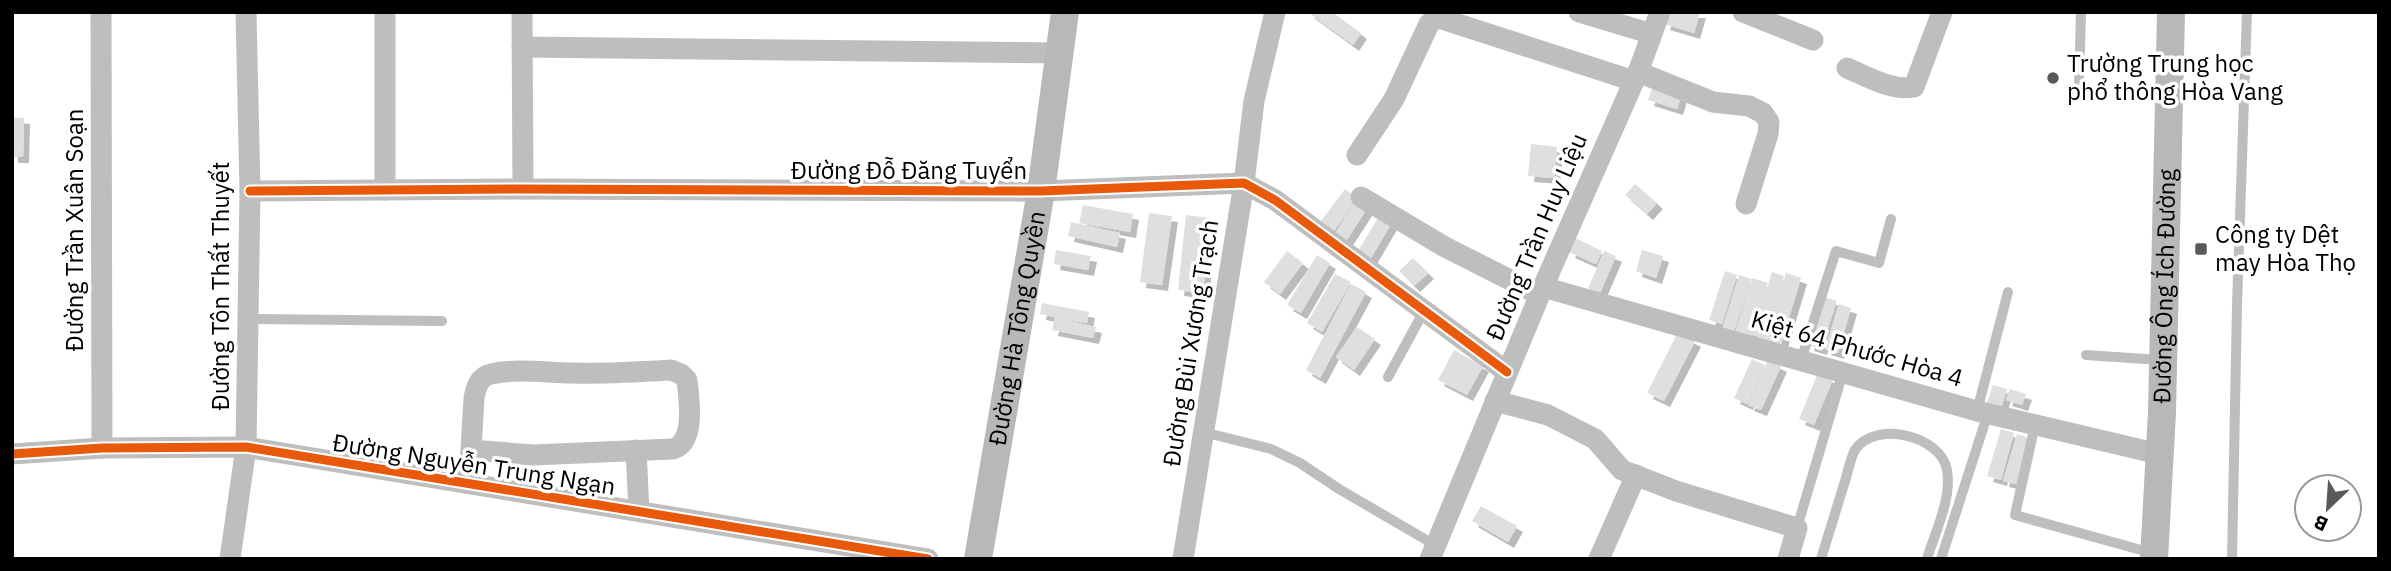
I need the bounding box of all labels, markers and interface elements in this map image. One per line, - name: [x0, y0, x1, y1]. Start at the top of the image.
- place label: Trường Trung học phổ thông Hòa Vang: [2067, 47, 2283, 107]
- marker: Trường Trung học phổ thông Hòa Vang: [2045, 70, 2061, 86]
- street label: Đường Trần Xuân Soạn: [58, 109, 90, 351]
- street label: Đường Trần Huy Liệu: [1478, 128, 1594, 345]
- street label: Đường Đỗ Đăng Tuyển: [791, 154, 1027, 186]
- street label: Đường Tôn Thất Thuyết: [204, 162, 236, 410]
- street label: Đường Ông Ích Đường: [2145, 168, 2182, 404]
- street label: Đường Hà Tông Quyền: [981, 208, 1052, 448]
- street label: Đường Bùi Xương Trạch: [1155, 217, 1225, 469]
- place label: Công ty Dệt may Hòa Thọ: [2215, 218, 2356, 278]
- marker: Công ty Dệt may Hòa Thọ: [2193, 241, 2209, 257]
- street label: Kiệt 64 Phước Hòa 4: [1748, 302, 1967, 394]
- street label: Đường Nguyễn Trung Ngạn: [331, 426, 618, 502]
- north arrow: [2293, 473, 2363, 543]
- text: B: [2310, 510, 2332, 537]

